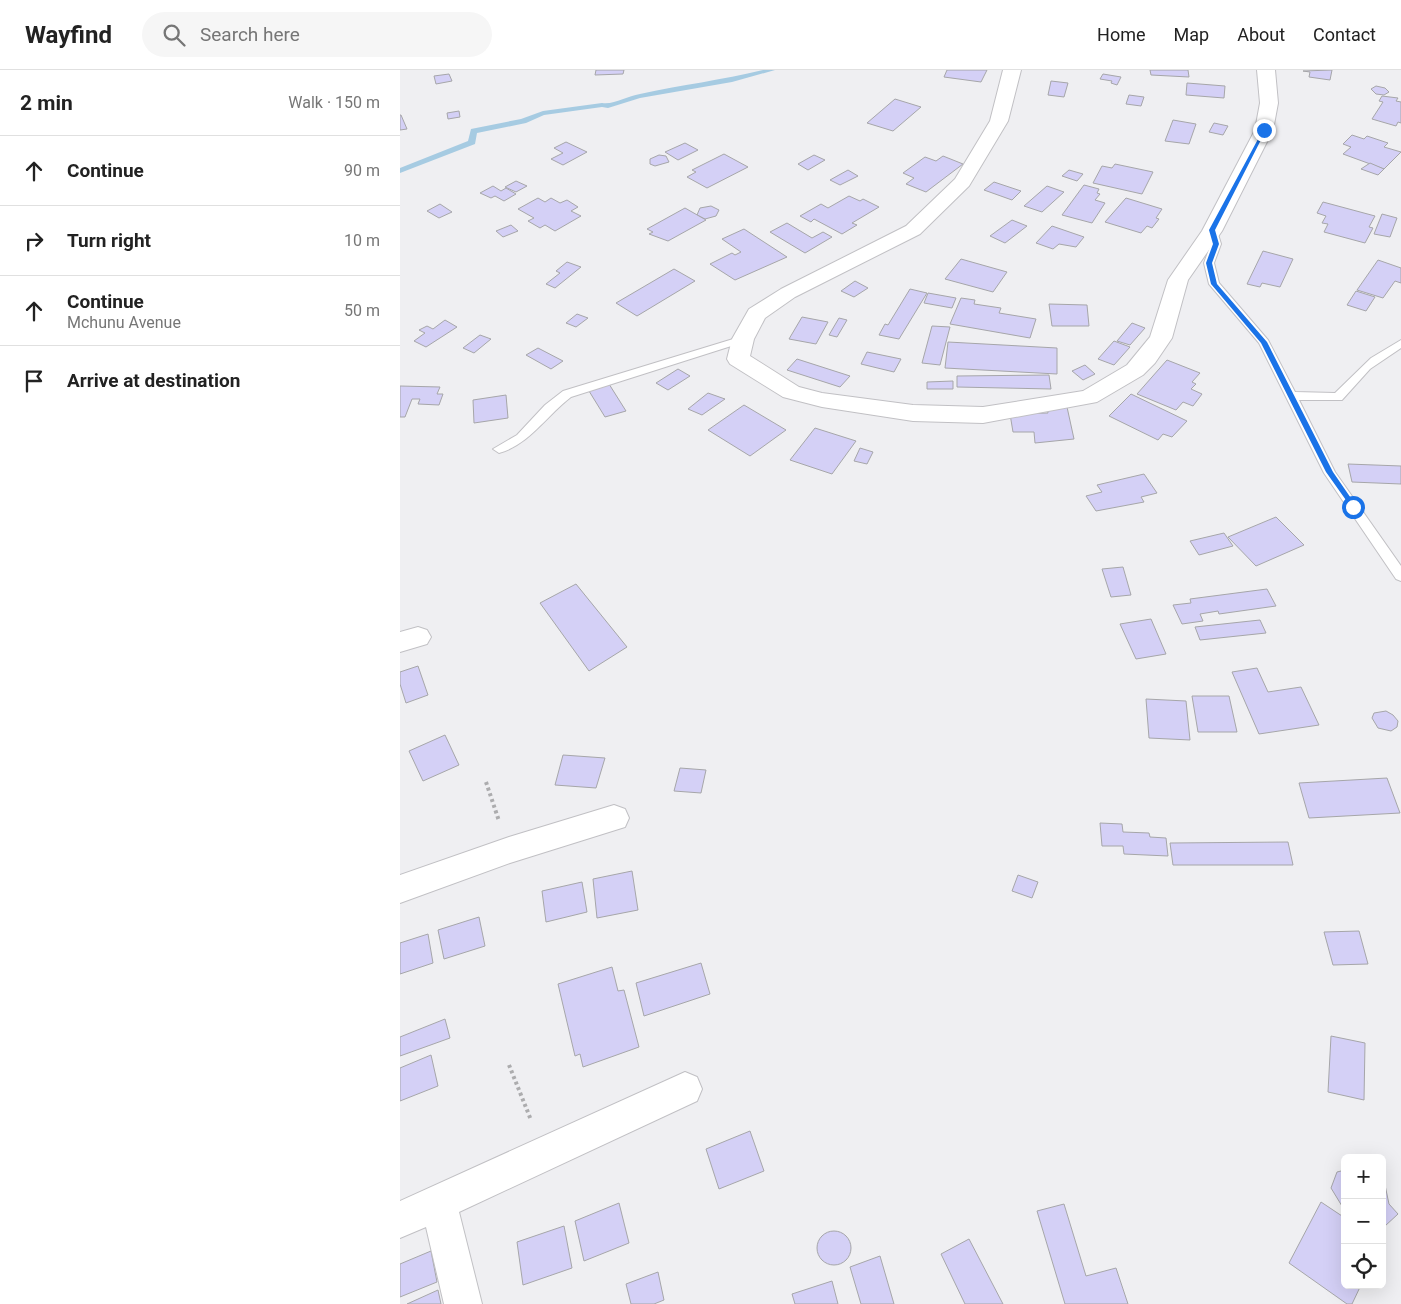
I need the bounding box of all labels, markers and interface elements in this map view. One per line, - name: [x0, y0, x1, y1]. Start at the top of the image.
- search box: [142, 12, 492, 57]
- text: Wayfind: [25, 21, 112, 49]
- icon: search: [160, 21, 188, 49]
- text: Search here: [200, 23, 300, 46]
- text: Home: [1097, 24, 1146, 45]
- text: Map: [1174, 24, 1209, 45]
- text: About: [1237, 24, 1285, 45]
- text: Contact: [1313, 24, 1376, 45]
- text: 2 min: [20, 91, 73, 115]
- text: Walk · 150 m: [288, 93, 380, 112]
- route end: [1253, 119, 1276, 142]
- icon: ahead: [20, 157, 48, 185]
- text: Continue: [67, 159, 144, 182]
- text: 90 m: [344, 161, 380, 180]
- icon: right: [20, 227, 48, 255]
- text: Turn right: [67, 229, 151, 252]
- text: 10 m: [344, 231, 380, 250]
- text: Continue: [67, 290, 144, 313]
- icon: ahead: [20, 297, 48, 325]
- text: 50 m: [344, 301, 380, 320]
- text: Mchunu Avenue: [67, 313, 181, 332]
- icon: arrive: [20, 367, 48, 395]
- text: Arrive at destination: [67, 369, 240, 392]
- route start: [1342, 496, 1365, 519]
- map controls: [1341, 1154, 1386, 1289]
- button: +: [1341, 1154, 1386, 1199]
- button: −: [1341, 1199, 1386, 1244]
- button: locate: [1341, 1244, 1386, 1289]

